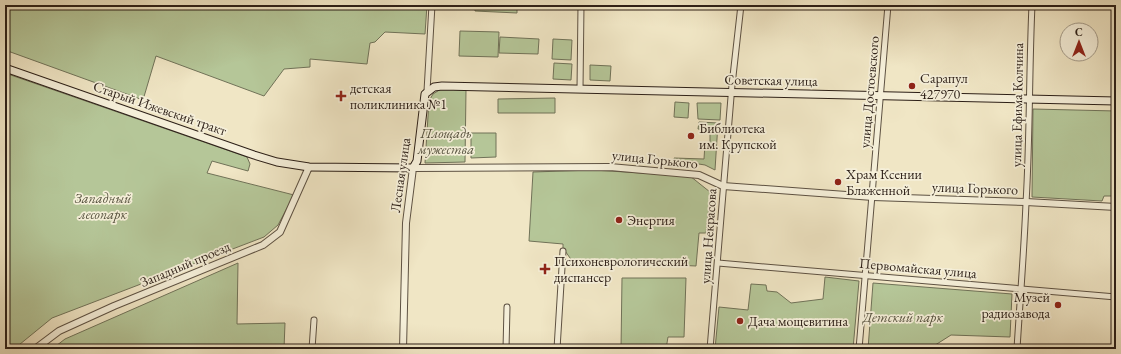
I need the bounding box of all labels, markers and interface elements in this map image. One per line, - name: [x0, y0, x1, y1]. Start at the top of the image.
- north arrow: [1059, 22, 1099, 62]
- text: С: [1075, 25, 1083, 39]
- street label: улица Достоевского: [855, 35, 883, 149]
- street label: улица Ефима Колчина: [1007, 42, 1027, 167]
- place label: Сарапул 427970: [920, 69, 968, 103]
- street label: Советская улица: [724, 70, 818, 90]
- street label: Старый Ижевский тракт: [91, 77, 229, 139]
- place label: детская поликлиника №1: [350, 79, 447, 113]
- marker: Сарапул 427970: [907, 81, 917, 91]
- marker: детская поликлиника №1: [335, 90, 347, 102]
- place label: Библиотека им. Крупской: [699, 119, 777, 153]
- park label: Площадь мужества: [417, 124, 474, 158]
- marker: Библиотека им. Крупской: [686, 131, 696, 141]
- street label: Лесная улица: [386, 136, 414, 214]
- street label: улица Горького: [611, 146, 699, 172]
- place label: Храм Ксении Блаженной: [845, 165, 923, 199]
- marker: Храм Ксении Блаженной: [833, 177, 843, 187]
- street label: улица Горького: [932, 177, 1019, 199]
- street label: улица Некрасова: [696, 187, 720, 284]
- park label: Западный лесопарк: [75, 189, 131, 223]
- place label: Энергия: [627, 211, 675, 229]
- marker: Энергия: [614, 215, 624, 225]
- street label: Западный проезд: [137, 237, 233, 291]
- place label: Психоневрологический диспансер: [554, 252, 689, 286]
- street label: Первомайская улица: [858, 254, 978, 282]
- marker: Психоневрологический диспансер: [539, 263, 551, 275]
- place label: Музей радиозавода: [982, 288, 1051, 322]
- marker: Музей радиозавода: [1053, 300, 1063, 310]
- park label: Детский парк: [862, 308, 943, 326]
- place label: Дача мощевитина: [748, 312, 848, 330]
- marker: Дача мощевитина: [735, 316, 745, 326]

